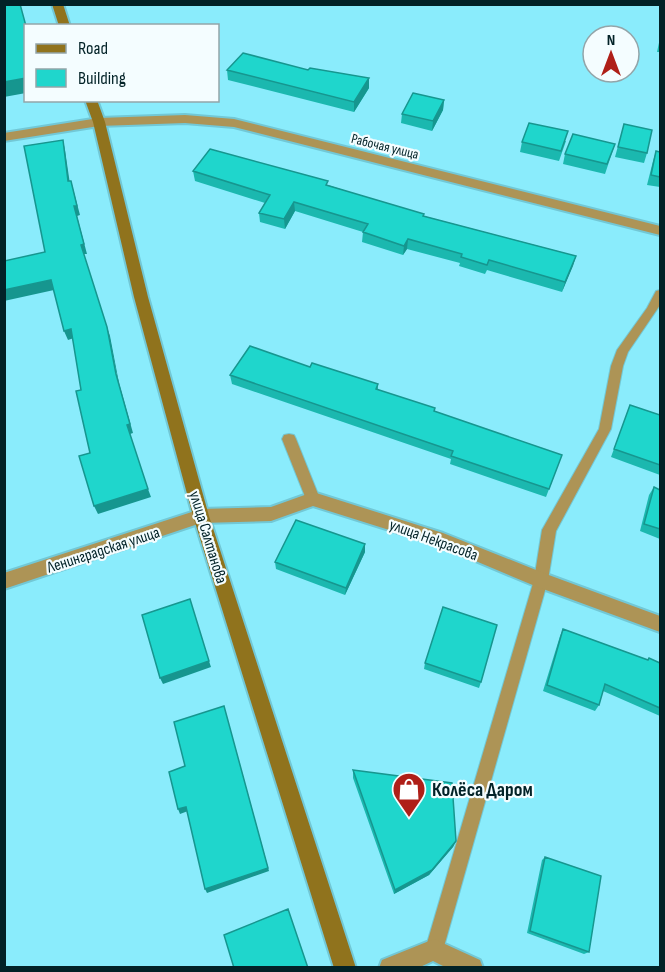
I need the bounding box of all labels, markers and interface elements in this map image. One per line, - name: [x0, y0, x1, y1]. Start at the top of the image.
- legend: [24, 24, 219, 102]
- north arrow: [581, 24, 641, 84]
- text: N: [607, 31, 615, 50]
- text: Road: [78, 38, 108, 59]
- text: Building: [78, 68, 126, 89]
- street label: Рабочая улица: [349, 130, 420, 163]
- street label: улица Салтанова: [184, 489, 231, 586]
- street label: улица Некрасова: [387, 516, 480, 565]
- street label: Ленинградская улица: [44, 523, 162, 578]
- shop icon: Колёса Даром: [391, 771, 427, 818]
- place label: Колёса Даром: [432, 778, 533, 802]

